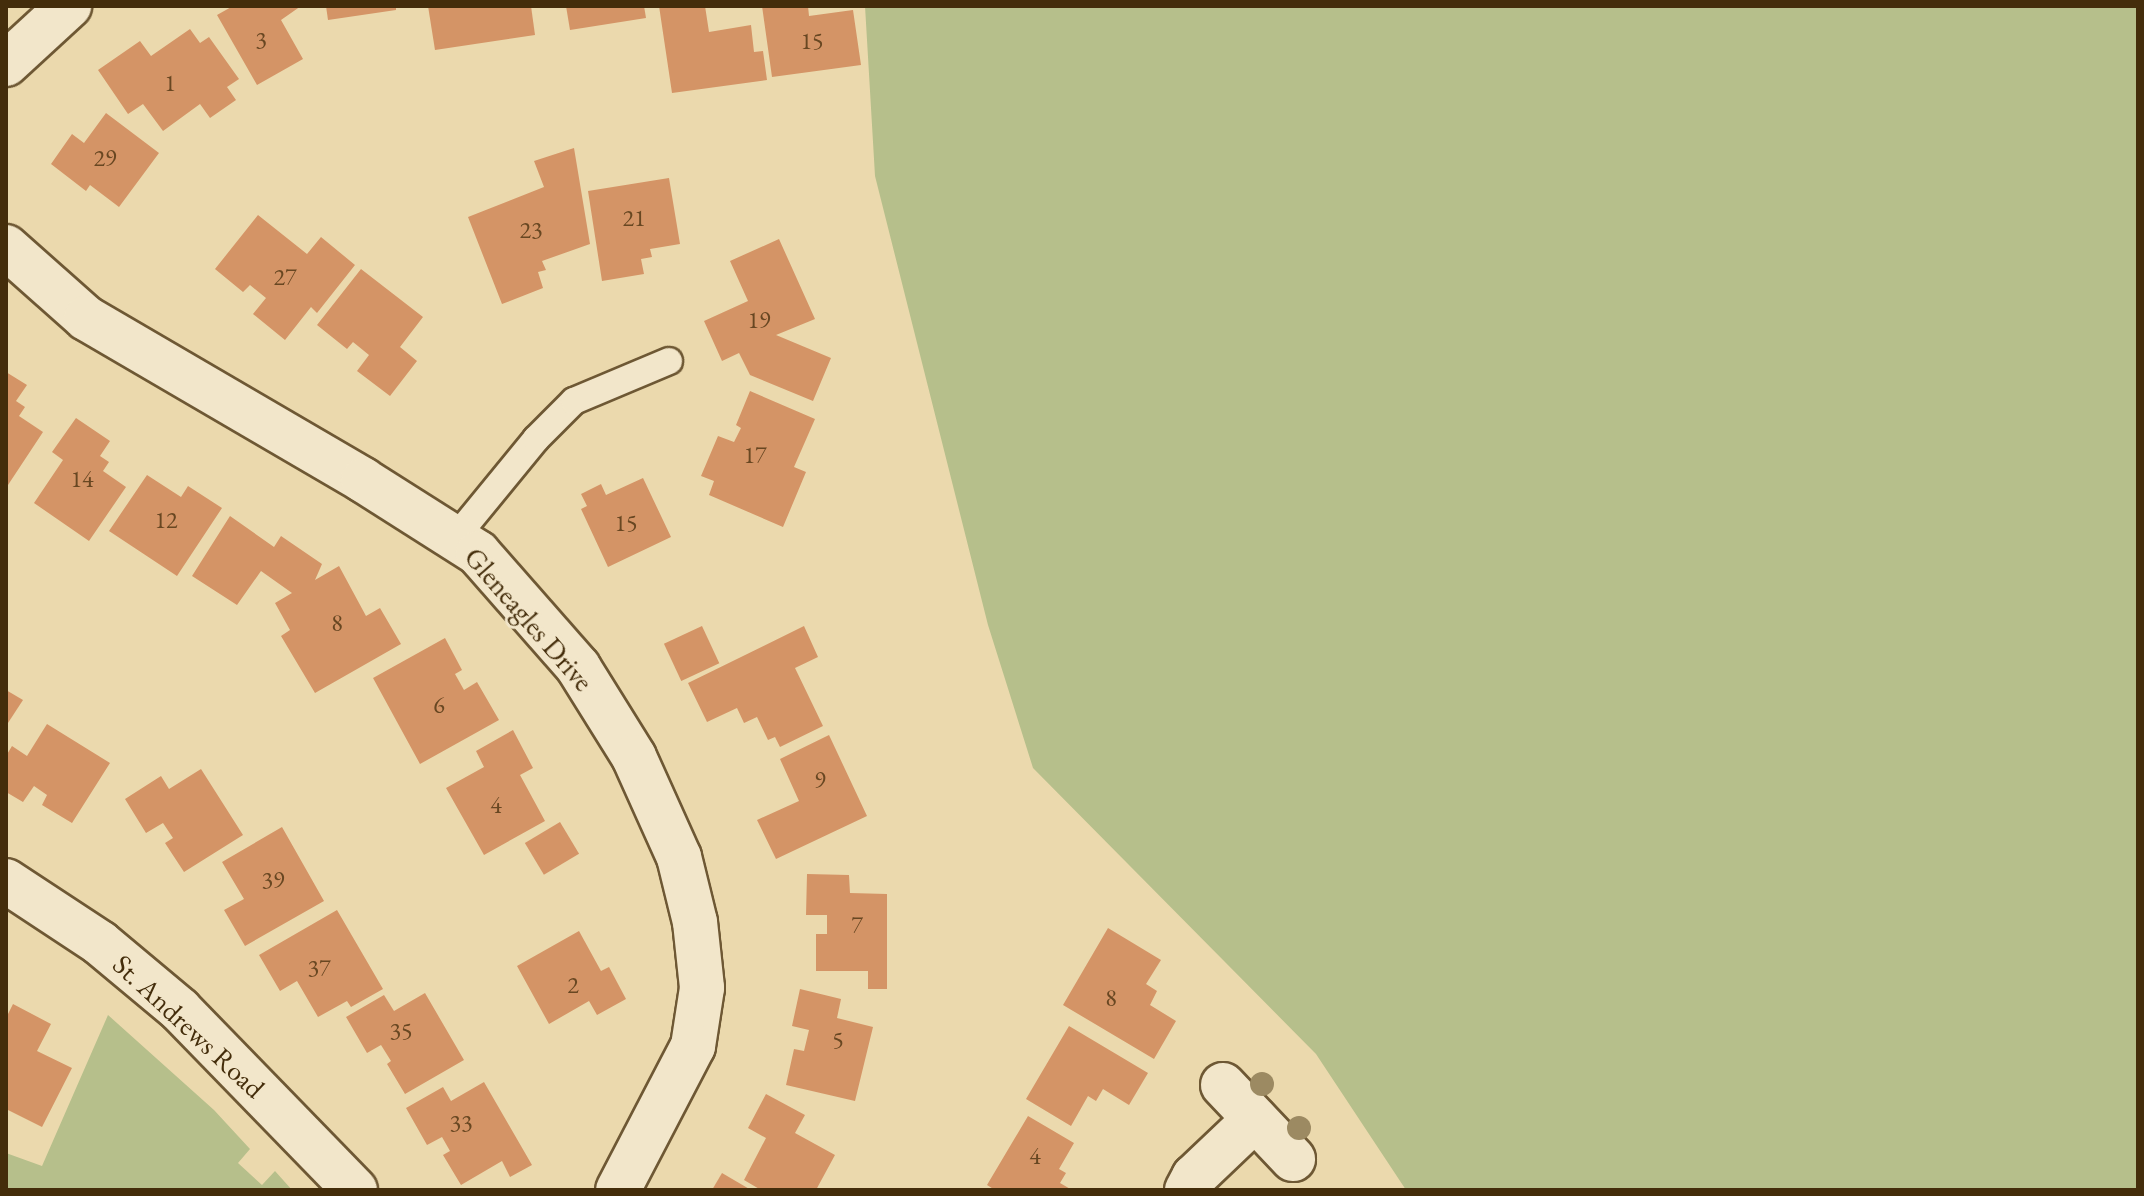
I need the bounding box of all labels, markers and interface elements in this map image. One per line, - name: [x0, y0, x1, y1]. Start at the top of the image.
- house number: 3: [255, 26, 267, 54]
- house number: 15: [800, 27, 824, 55]
- house number: 1: [164, 69, 176, 97]
- house number: 29: [93, 144, 117, 172]
- house number: 21: [622, 204, 646, 232]
- house number: 23: [519, 216, 543, 244]
- house number: 27: [273, 263, 297, 291]
- house number: 19: [747, 306, 771, 334]
- house number: 17: [743, 441, 767, 469]
- house number: 14: [70, 465, 94, 493]
- house number: 12: [154, 506, 178, 534]
- house number: 15: [614, 509, 638, 537]
- street label: Gleneagles Drive: [458, 540, 600, 698]
- house number: 8: [331, 609, 343, 637]
- house number: 6: [433, 691, 445, 719]
- house number: 9: [814, 766, 826, 794]
- house number: 4: [490, 791, 502, 819]
- house number: 39: [261, 866, 285, 894]
- house number: 7: [851, 911, 863, 939]
- street label: St. Andrews Road: [106, 947, 272, 1105]
- house number: 37: [307, 954, 331, 982]
- house number: 2: [567, 971, 579, 999]
- house number: 8: [1105, 984, 1117, 1012]
- house number: 35: [389, 1017, 413, 1045]
- house number: 5: [832, 1026, 844, 1054]
- house number: 33: [449, 1109, 473, 1137]
- house number: 4: [1029, 1142, 1041, 1170]

